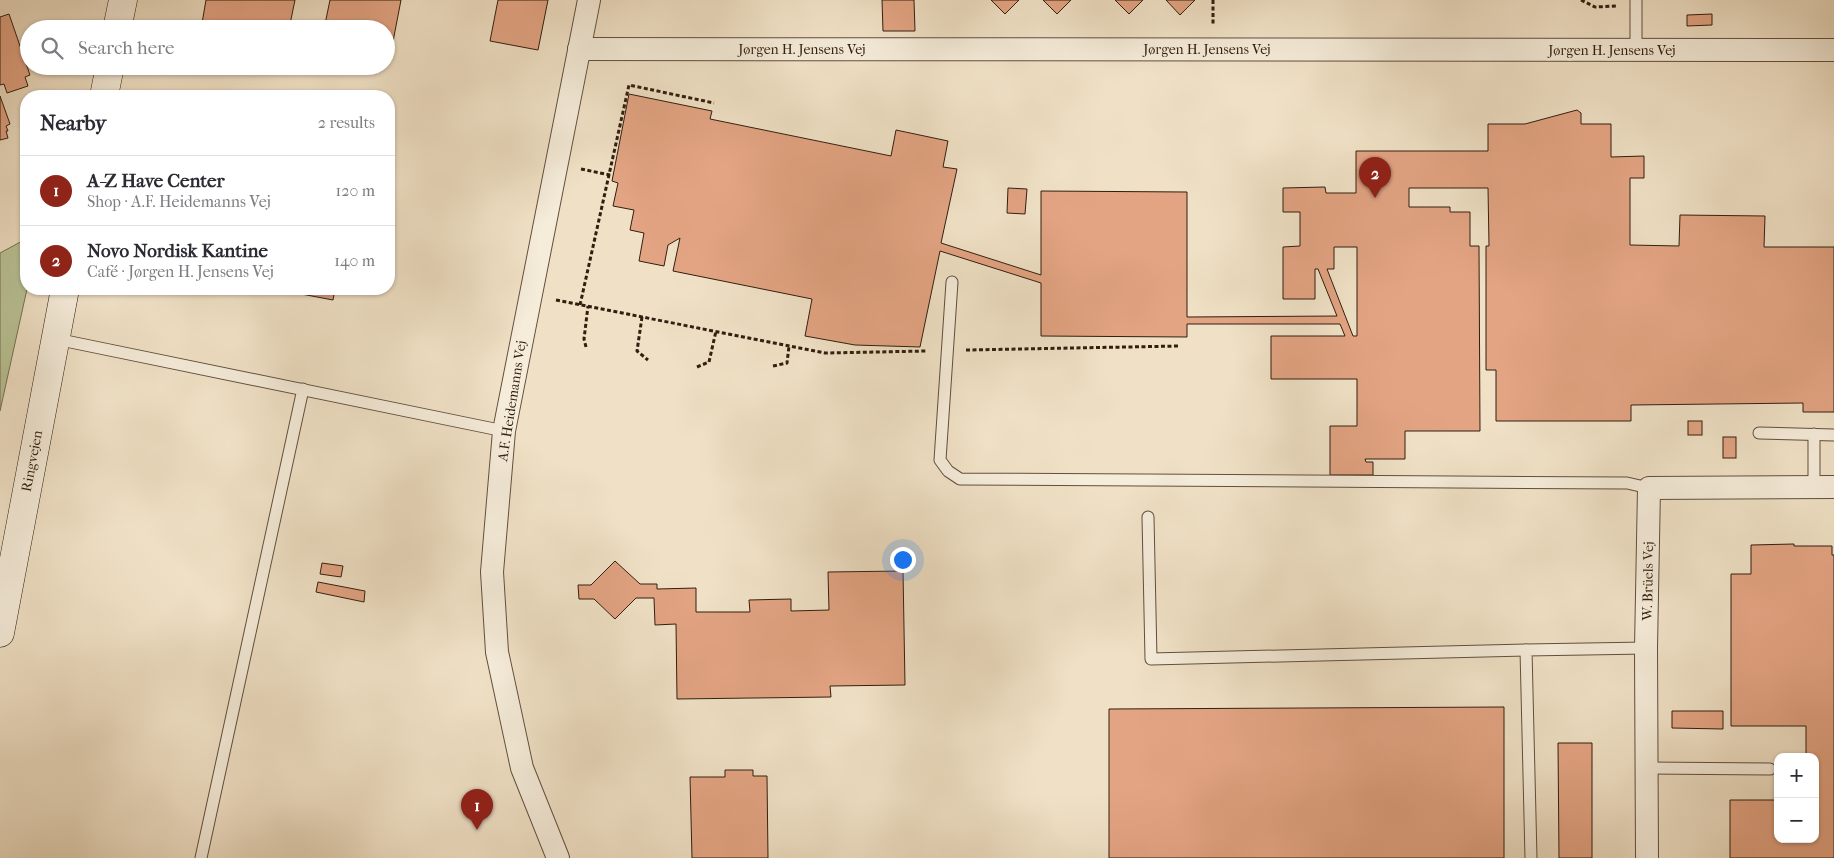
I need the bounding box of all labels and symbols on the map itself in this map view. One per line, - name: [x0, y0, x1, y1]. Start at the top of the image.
- street label: Jørgen H. Jensens Vej: [737, 41, 866, 58]
- street label: Jørgen H. Jensens Vej: [1142, 41, 1271, 58]
- street label: Jørgen H. Jensens Vej: [1547, 42, 1676, 59]
- pin: 2: [1359, 157, 1391, 198]
- street label: A.F. Heidemanns Vej: [494, 339, 530, 464]
- street label: Ringvejen: [18, 429, 46, 493]
- street label: W. Brüels Vej: [1639, 541, 1657, 622]
- your location: [890, 547, 916, 573]
- pin: 1: [461, 789, 493, 830]

